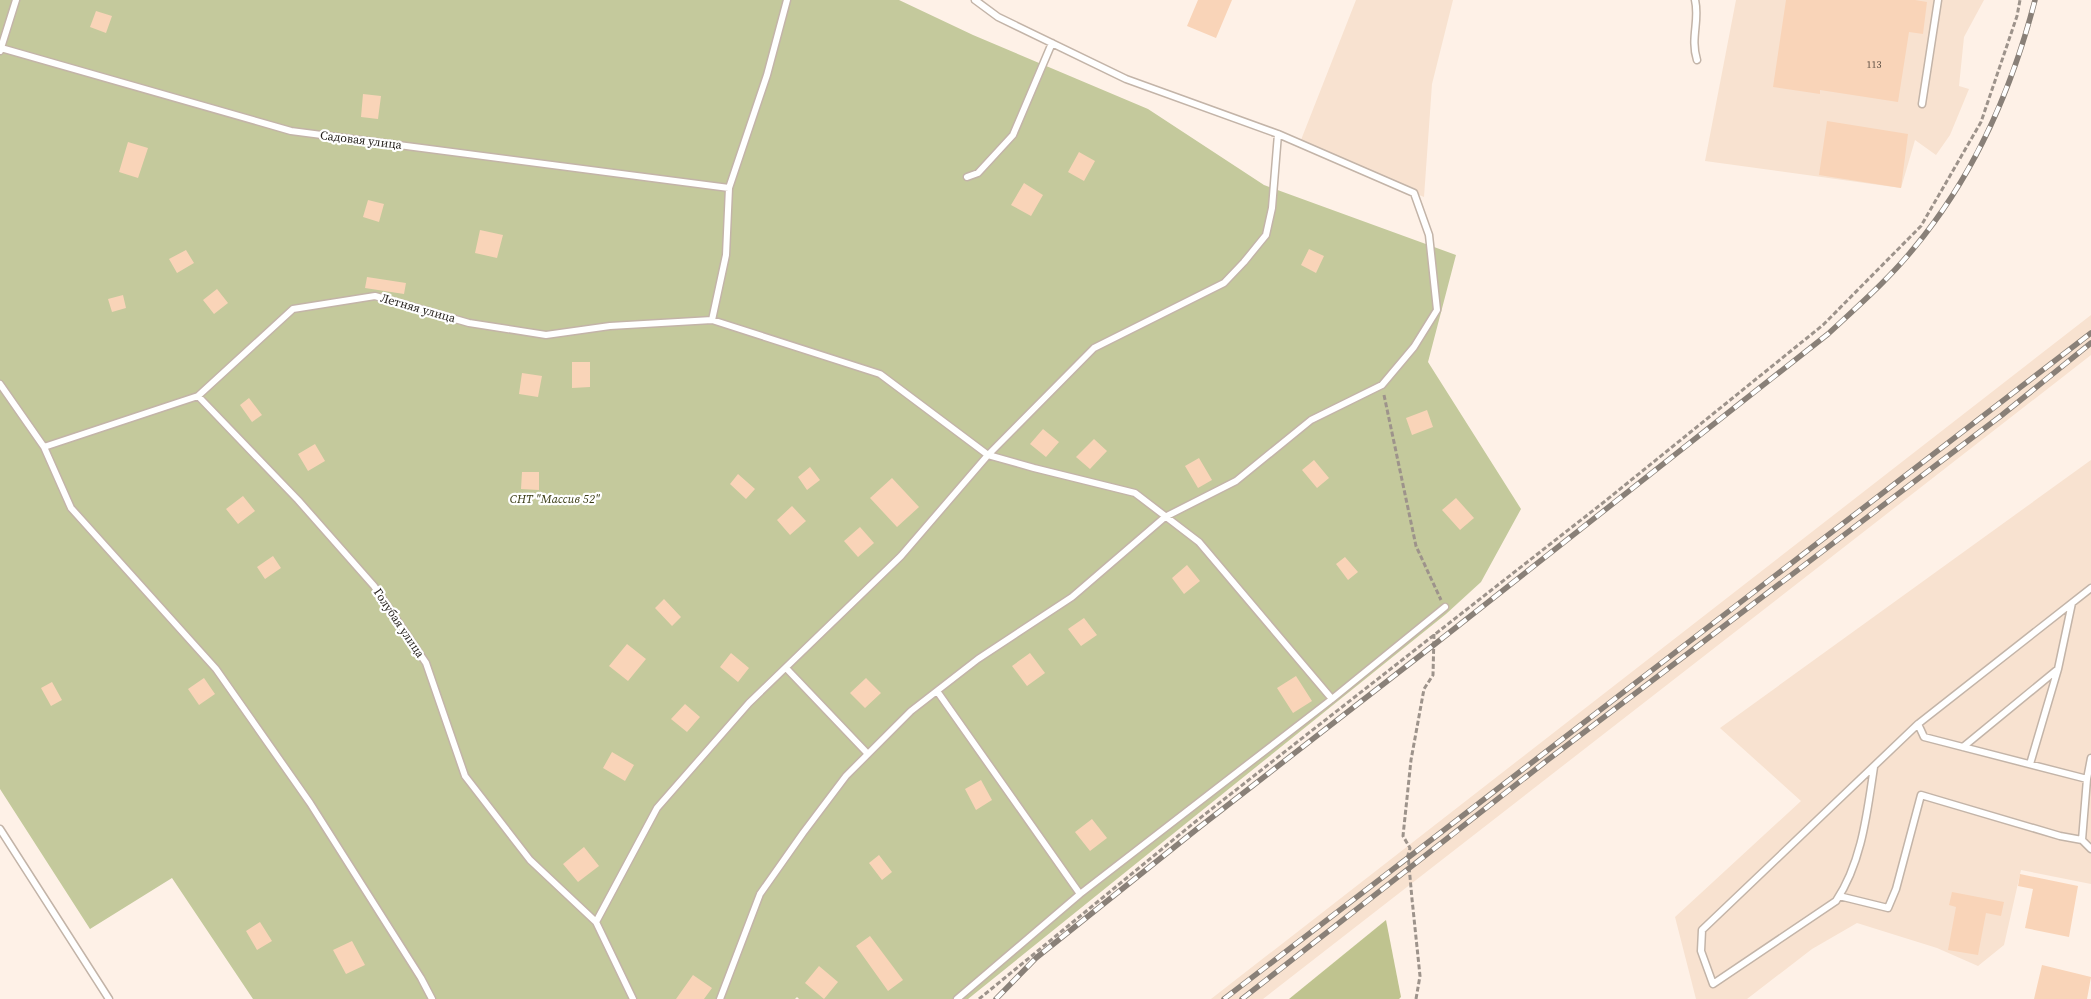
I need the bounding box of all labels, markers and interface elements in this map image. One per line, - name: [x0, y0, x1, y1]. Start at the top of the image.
- house number: 113: [1867, 58, 1882, 71]
- street label: Садовая улица: [319, 127, 404, 153]
- street label: Летняя улица: [379, 290, 458, 327]
- park label: СНТ "Массив 52": [510, 491, 600, 507]
- street label: Голубая улица: [370, 585, 429, 662]

